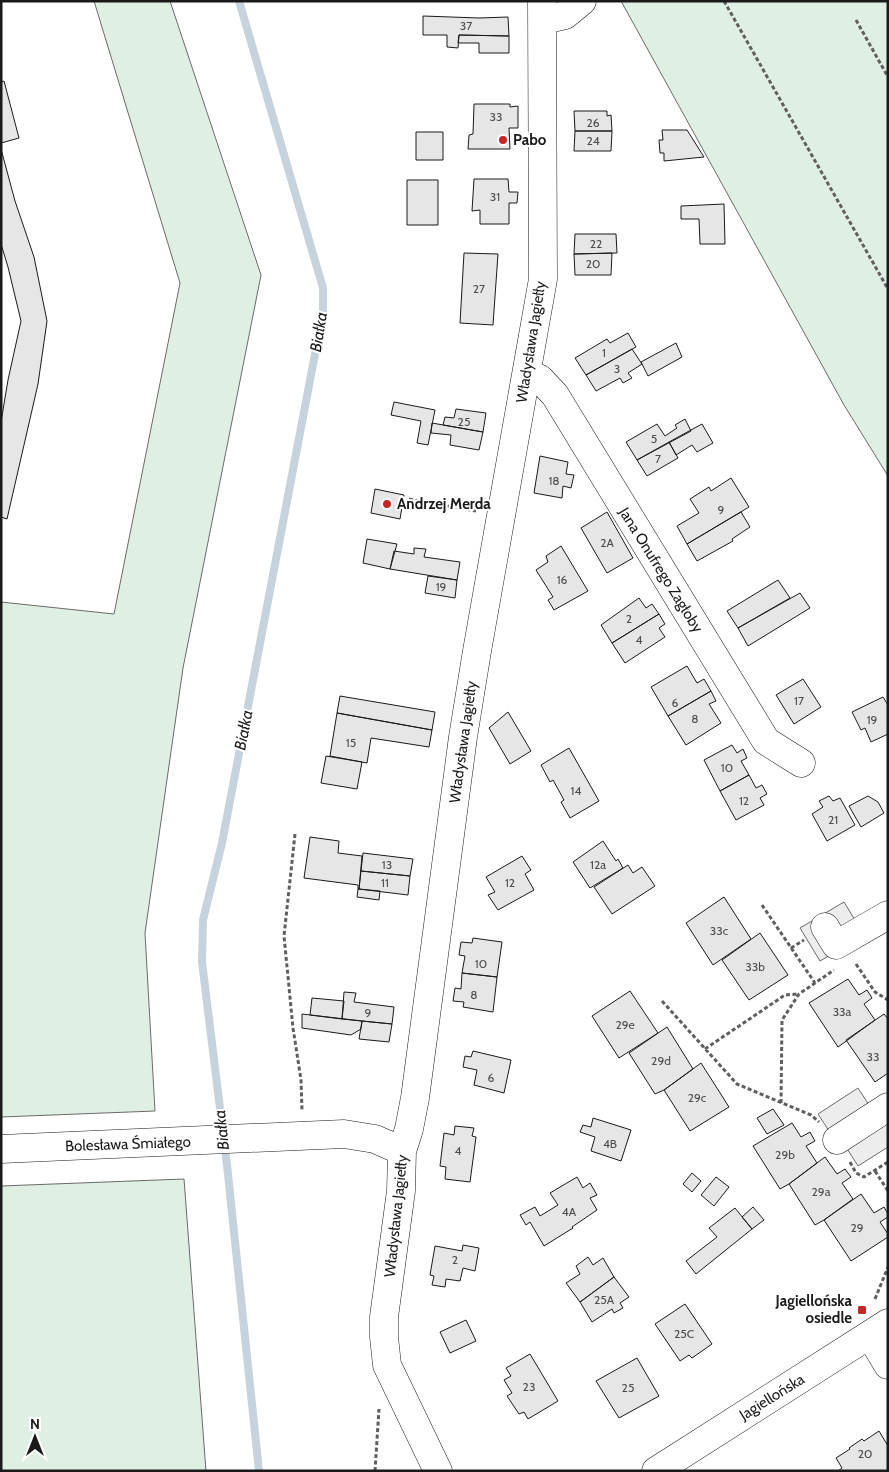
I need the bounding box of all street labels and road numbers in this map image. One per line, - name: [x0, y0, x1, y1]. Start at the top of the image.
- street label: Władysława Jagiełły: [512, 279, 550, 404]
- street label: Jana Onufrego Zagłoby: [615, 503, 707, 636]
- street label: Władysława Jagiełły: [446, 679, 481, 804]
- street label: Bolesława Śmiałego: [65, 1132, 191, 1155]
- street label: Władysława Jagiełły: [381, 1153, 411, 1278]
- street label: Jagiellońska: [735, 1370, 808, 1425]

